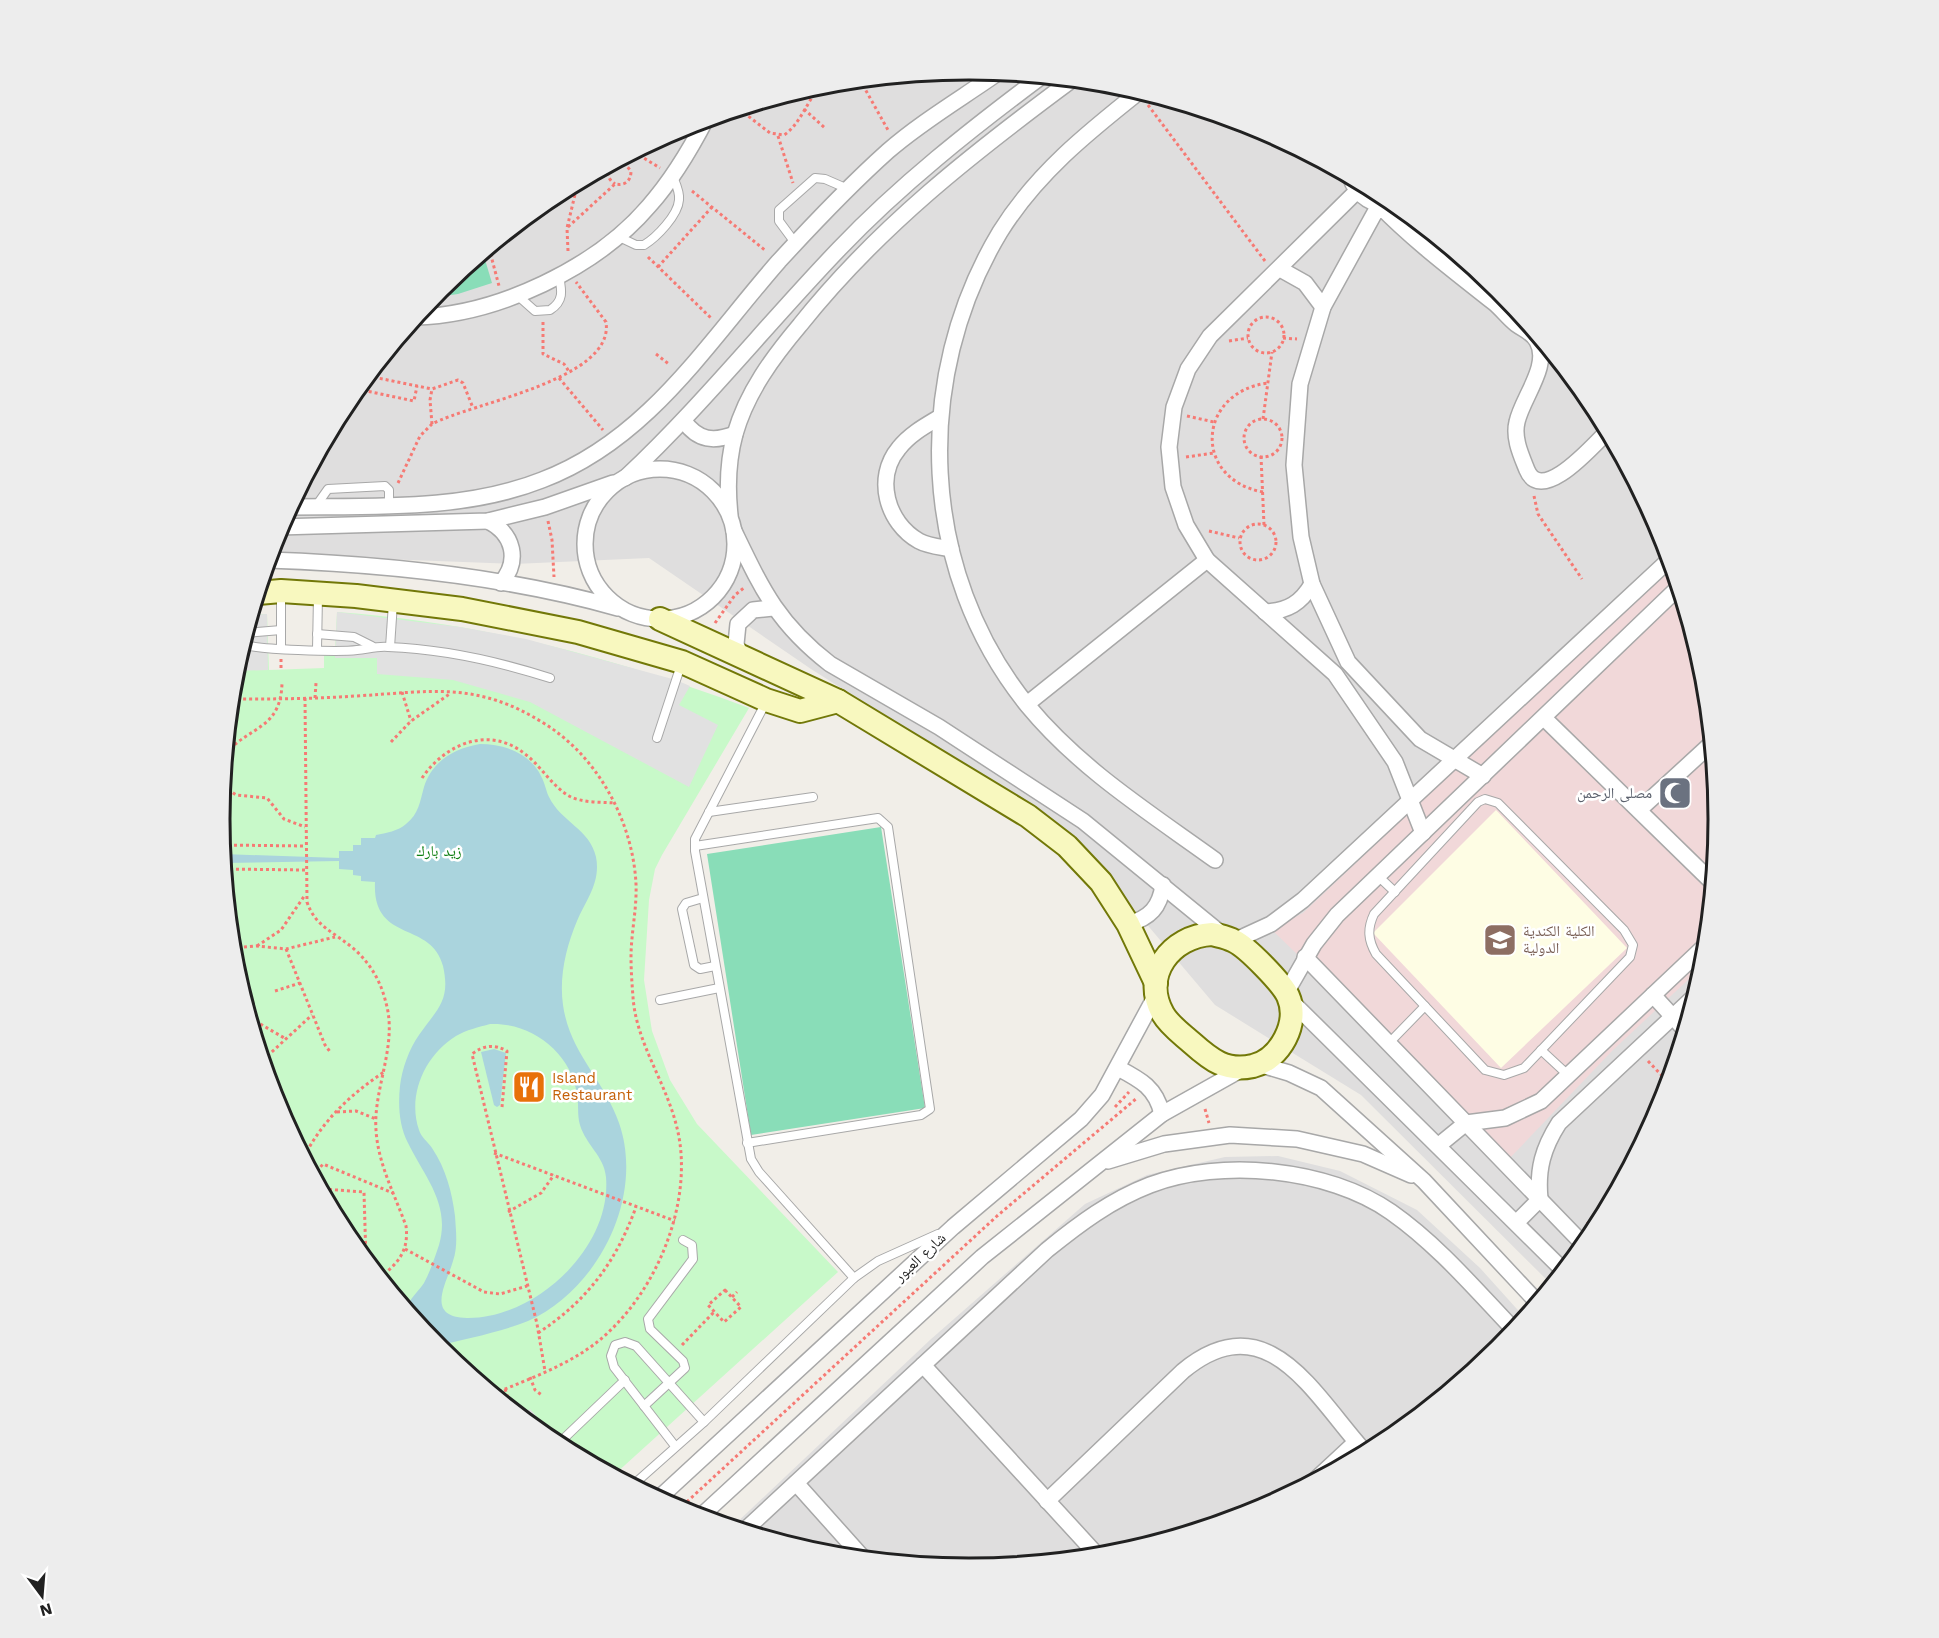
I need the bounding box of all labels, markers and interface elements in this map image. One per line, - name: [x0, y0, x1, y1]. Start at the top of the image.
- mosque icon: مصلى الرحمن: [1657, 775, 1693, 811]
- place label: مصلى الرحمن: [1577, 784, 1652, 803]
- park label: زيد بارك: [416, 842, 462, 860]
- school or university icon: الكلية الكندية الدولية: [1482, 922, 1518, 958]
- place label: الكلية الكندية الدولية: [1523, 922, 1595, 957]
- restaurant icon: Island Restaurant: [511, 1069, 547, 1105]
- place label: Island Restaurant: [552, 1069, 633, 1104]
- street label: شارع العبور: [890, 1229, 950, 1287]
- north arrow: [12, 1566, 72, 1626]
- text: N: [38, 1599, 54, 1621]

